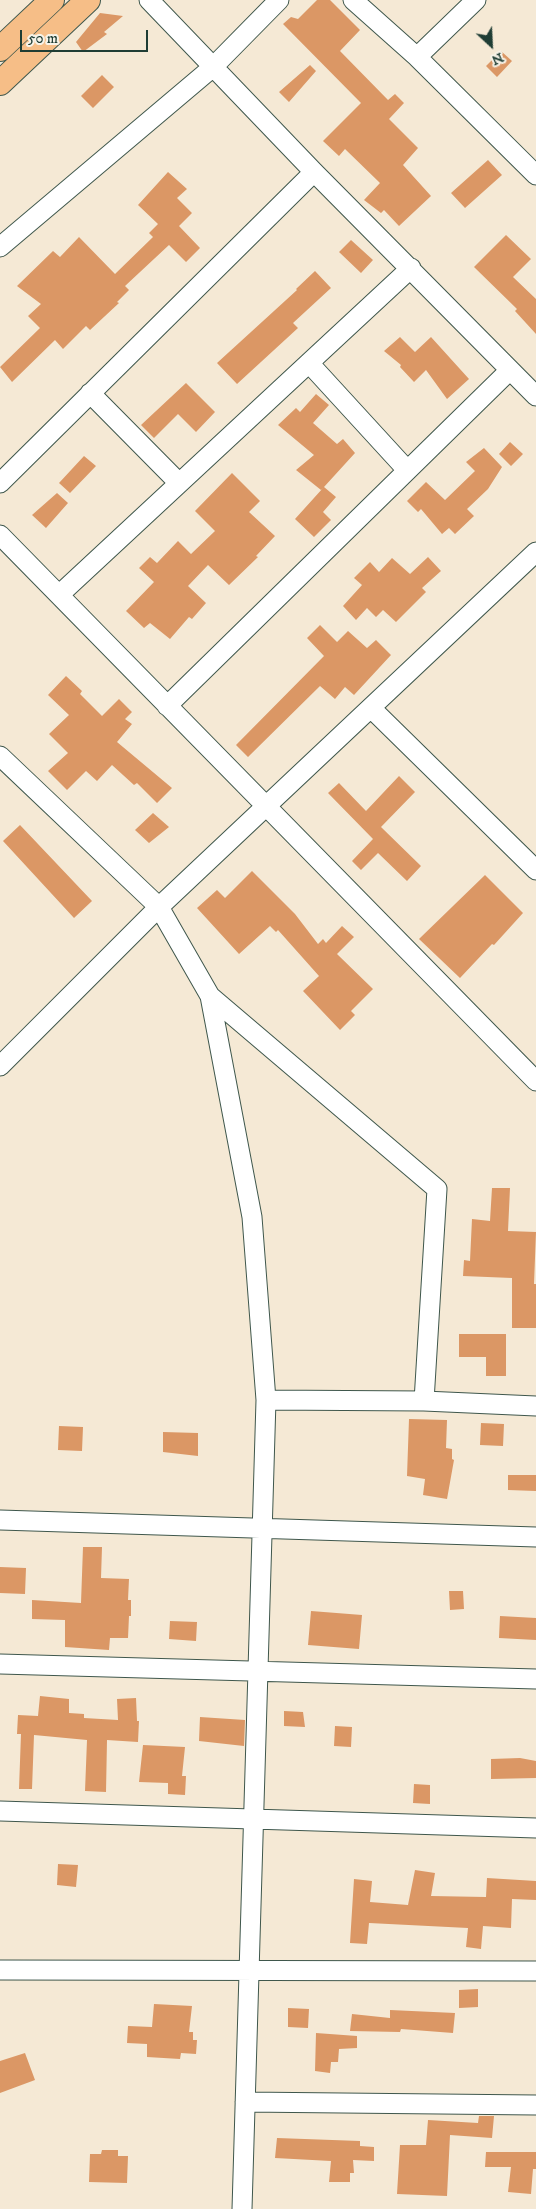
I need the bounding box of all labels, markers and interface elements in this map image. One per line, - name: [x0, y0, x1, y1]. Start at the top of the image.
- scale bar: [22, 20, 150, 52]
- north arrow: [466, 20, 516, 70]
- text: 50 m: [28, 29, 58, 48]
- text: N: [488, 48, 506, 69]

